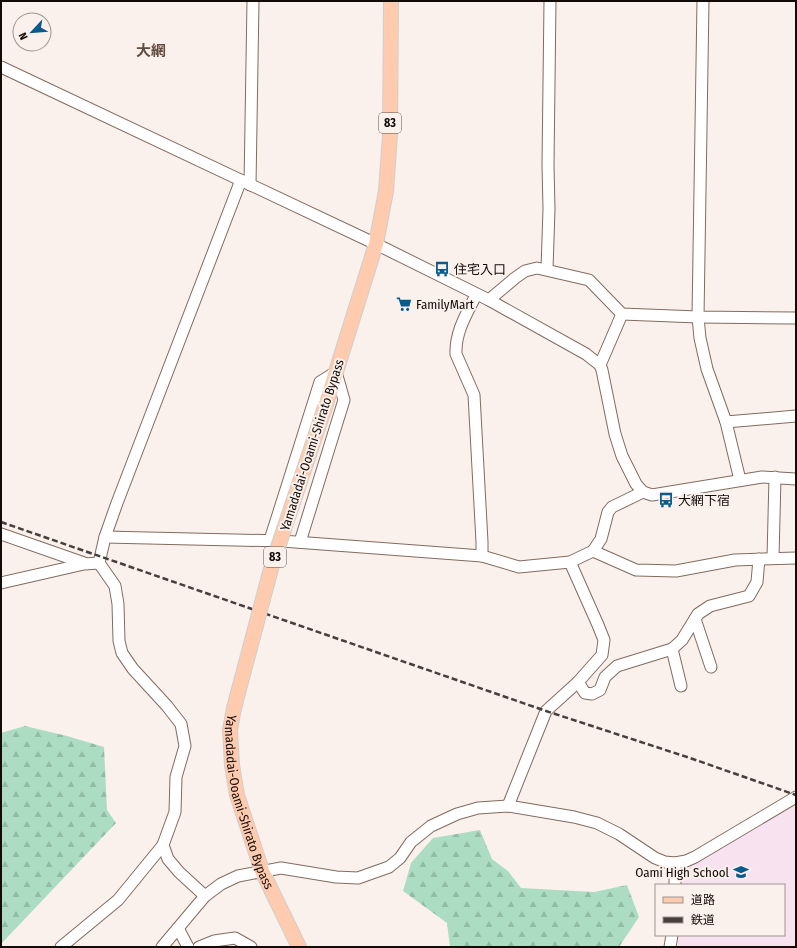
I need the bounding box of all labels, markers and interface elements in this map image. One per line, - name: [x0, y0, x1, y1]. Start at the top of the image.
- north arrow: [12, 12, 52, 52]
- text: N: [16, 30, 31, 42]
- district label: 大網: [136, 42, 166, 60]
- road number: 83: [379, 113, 401, 133]
- bus stop icon: 住宅入口: [433, 260, 451, 278]
- place label: 住宅入口: [454, 262, 506, 277]
- supermarket icon: FamilyMart: [395, 295, 413, 313]
- place label: FamilyMart: [416, 297, 475, 312]
- street label: Yamadadai-Ooami-Shirato Bypass: [277, 357, 347, 533]
- bus stop icon: 大網下宿: [657, 491, 675, 509]
- place label: 大網下宿: [678, 493, 730, 508]
- road number: 83: [264, 547, 286, 567]
- street label: Yamadadai-Ooami-Shirato Bypass: [222, 714, 277, 892]
- school or university icon: Oami High School: [732, 863, 750, 881]
- place label: Oami High School: [635, 865, 730, 880]
- legend: [655, 884, 785, 936]
- text: 道路: [691, 893, 715, 907]
- text: 鉄道: [691, 913, 715, 927]

